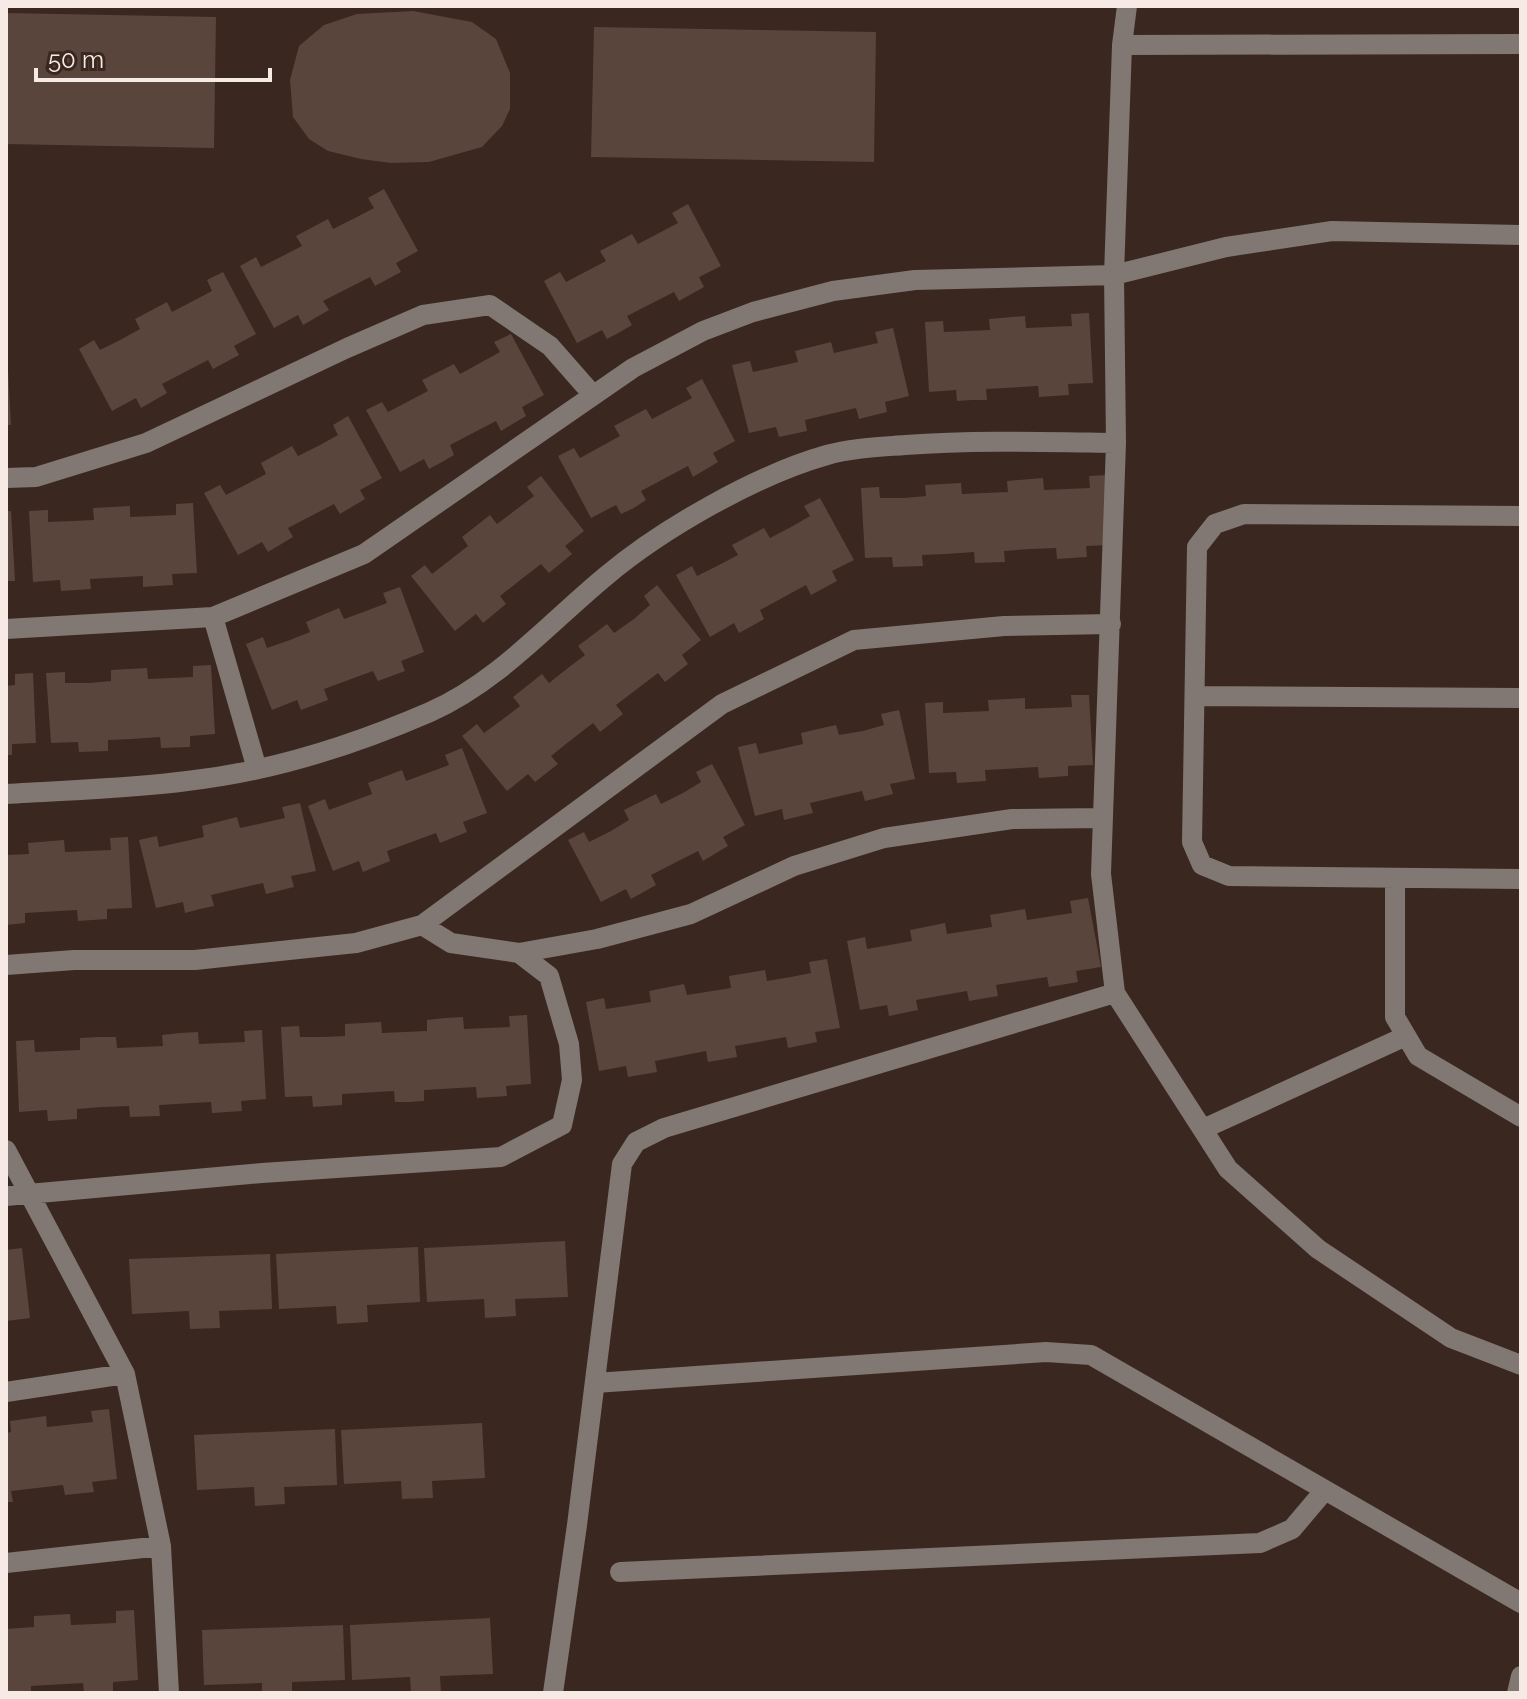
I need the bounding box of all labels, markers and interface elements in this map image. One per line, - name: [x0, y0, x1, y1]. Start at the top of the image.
- scale bar: [36, 32, 270, 82]
- text: 50 m: [48, 45, 104, 74]

